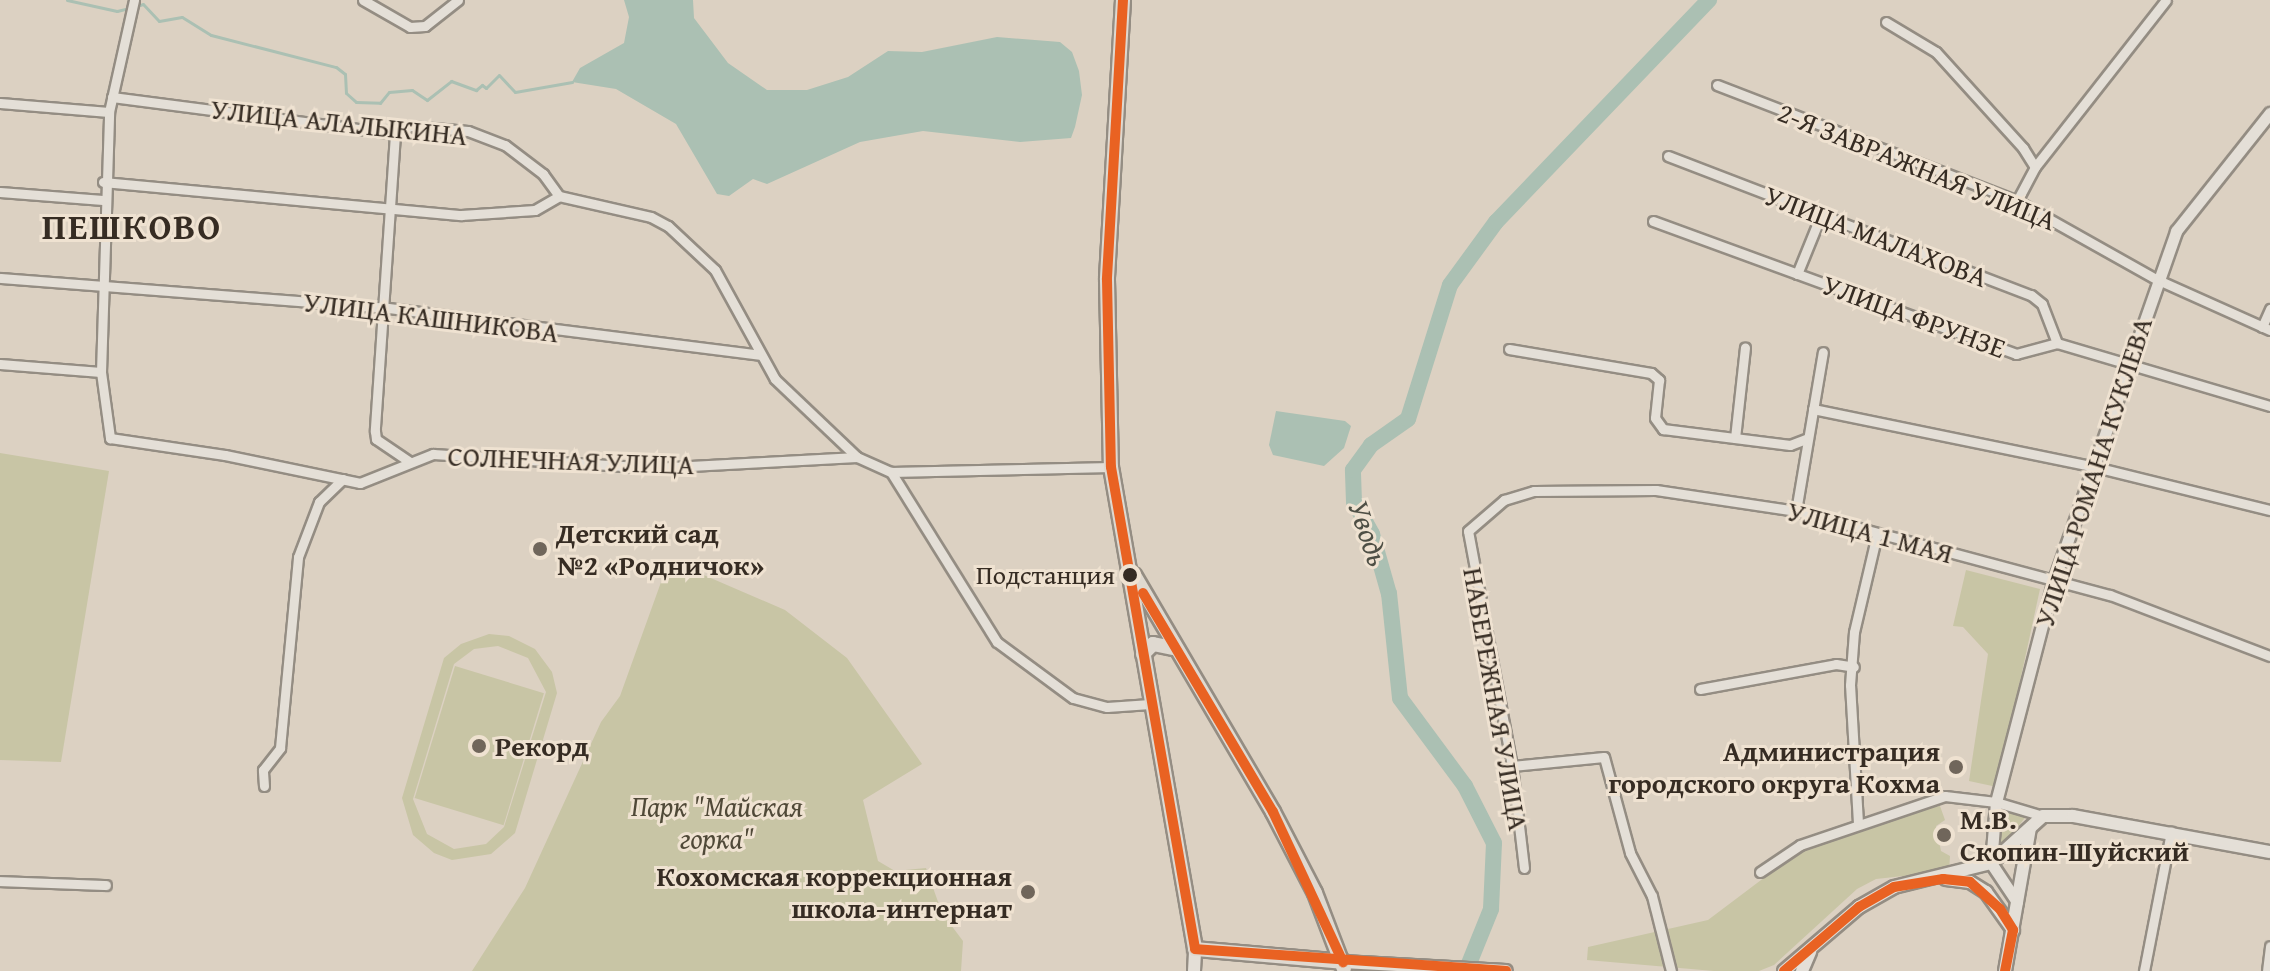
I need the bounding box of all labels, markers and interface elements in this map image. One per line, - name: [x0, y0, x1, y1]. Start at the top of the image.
- street label: УЛИЦА АЛАЛЫКИНА: [209, 92, 469, 152]
- street label: 2-Я ЗАВРАЖНАЯ УЛИЦА: [1773, 95, 2061, 237]
- street label: УЛИЦА МАЛАХОВА: [1760, 178, 1992, 294]
- district label: ПЕШКОВО: [42, 204, 222, 248]
- street label: УЛИЦА ФРУНЗЕ: [1818, 267, 2010, 365]
- street label: УЛИЦА КАШНИКОВА: [301, 285, 561, 349]
- street label: УЛИЦА РОМАНА КУКЛЕВА: [2027, 313, 2159, 631]
- street label: СОЛНЕЧНАЯ УЛИЦА: [447, 439, 695, 481]
- street label: УЛИЦА 1 МАЯ: [1784, 494, 1956, 570]
- water label: Уводь: [1341, 495, 1397, 571]
- place label: Детский сад №2 «Родничок»: [556, 516, 764, 582]
- marker: Детский сад №2 «Родничок»: [531, 540, 549, 558]
- place label: Подстанция: [976, 559, 1115, 591]
- street label: НАБЕРЕЖНАЯ УЛИЦА: [1456, 565, 1536, 833]
- marker: Подстанция: [1122, 567, 1138, 583]
- place label: Рекорд: [495, 729, 589, 763]
- place label: Администрация городского округа Кохма: [1608, 734, 1940, 800]
- marker: Рекорд: [470, 737, 488, 755]
- marker: Администрация городского округа Кохма: [1947, 758, 1965, 776]
- park label: Парк "Майская горка": [631, 789, 803, 855]
- place label: М.В. Скопин-Шуйский: [1960, 802, 2189, 868]
- marker: М.В. Скопин-Шуйский: [1935, 826, 1953, 844]
- place label: Кохомская коррекционная школа-интернат: [656, 859, 1012, 925]
- marker: Кохомская коррекционная школа-интернат: [1019, 883, 1037, 901]

